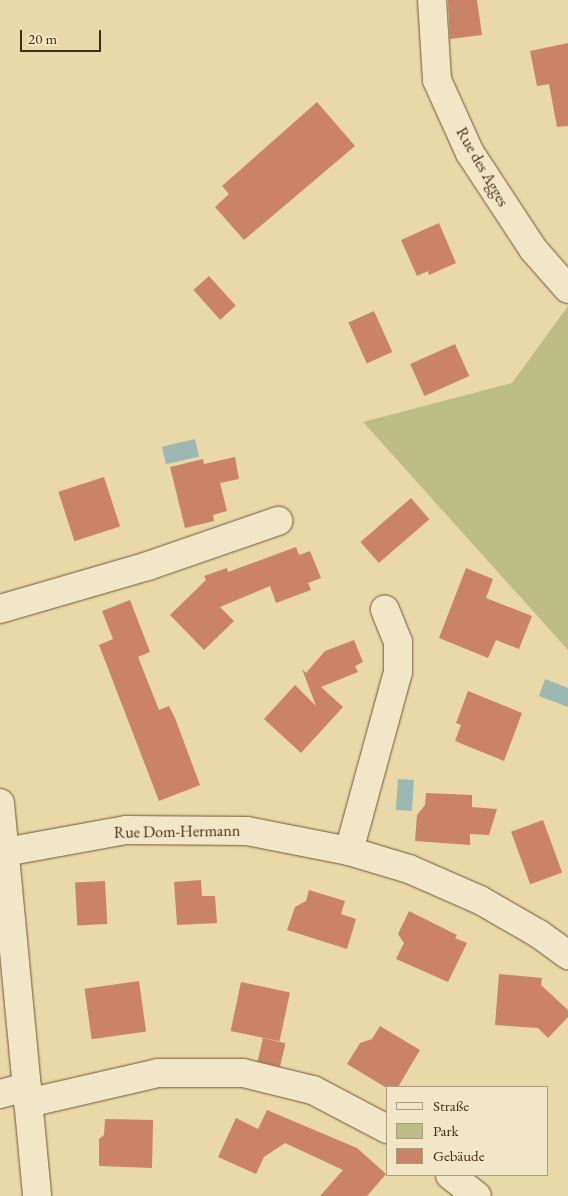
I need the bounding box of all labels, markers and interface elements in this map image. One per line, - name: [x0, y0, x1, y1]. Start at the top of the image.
- scale bar: [22, 20, 104, 52]
- text: 20 m: [28, 29, 57, 48]
- street label: Rue des Agges: [452, 124, 512, 210]
- street label: Rue Dom-Hermann: [114, 821, 240, 843]
- legend: [386, 1086, 548, 1176]
- text: Straße: [433, 1096, 469, 1115]
- text: Park: [433, 1121, 459, 1140]
- text: Gebäude: [433, 1146, 485, 1165]

